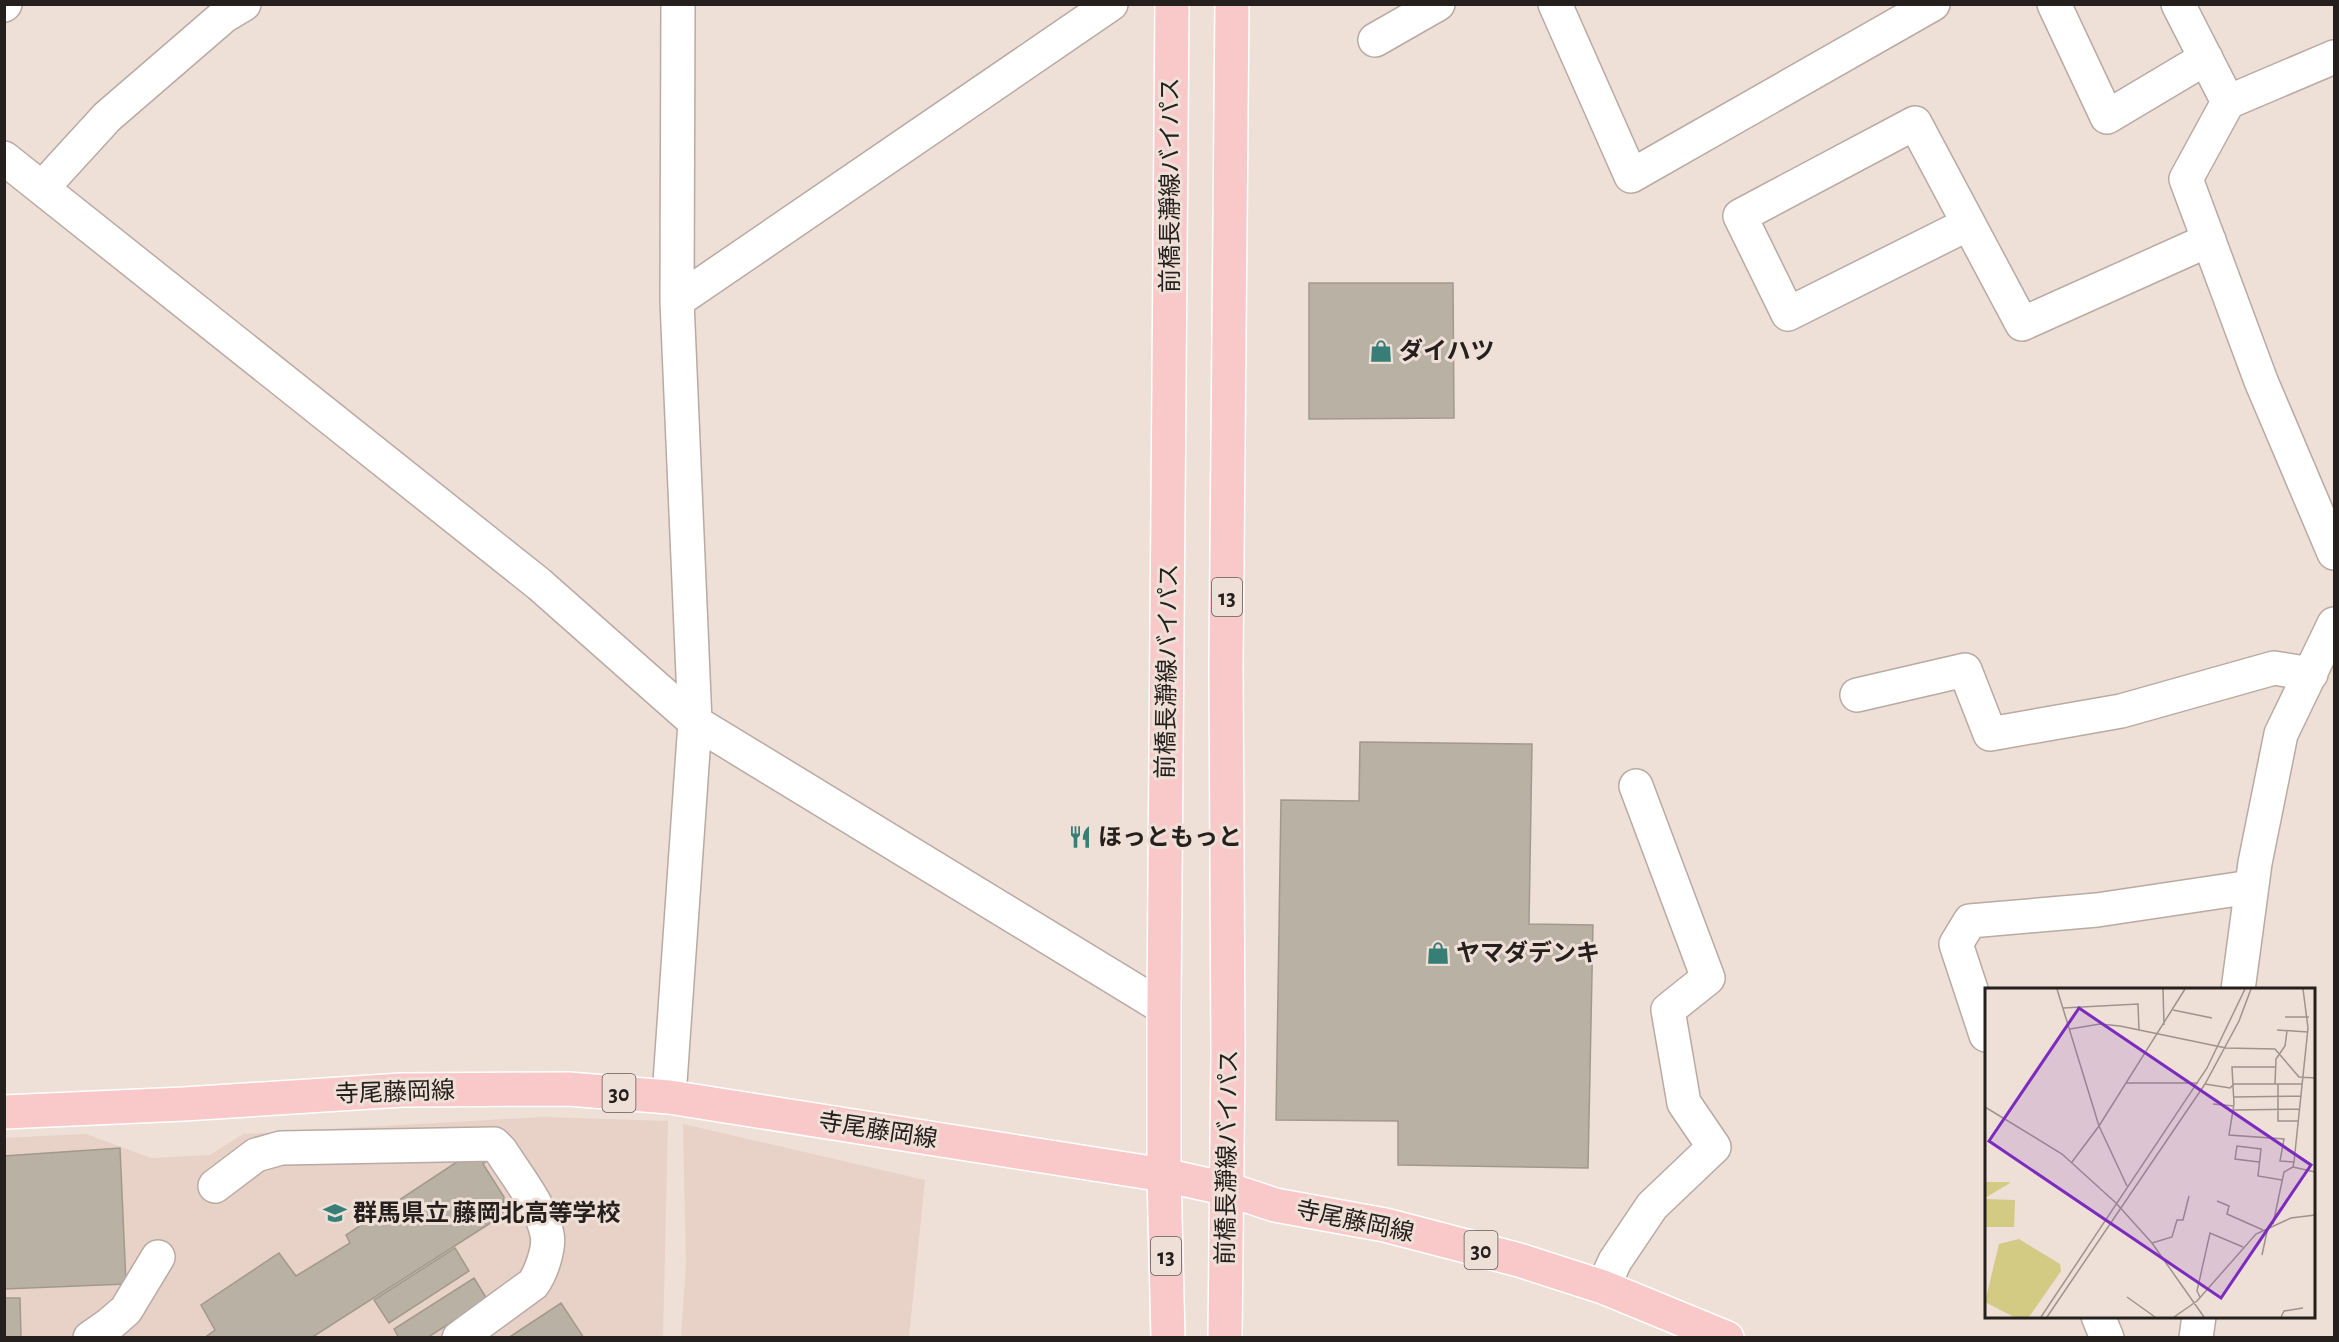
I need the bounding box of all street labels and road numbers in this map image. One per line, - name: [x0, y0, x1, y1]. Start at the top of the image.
- street label: 前橋長瀞線バイパス: [1157, 77, 1183, 293]
- street label: 前橋長瀞線バイパス: [1152, 563, 1182, 779]
- road number: 13: [1212, 578, 1242, 616]
- street label: 前橋長瀞線バイパス: [1212, 1049, 1242, 1265]
- road number: 30: [602, 1074, 636, 1112]
- street label: 寺尾藤岡線: [335, 1077, 455, 1107]
- street label: 寺尾藤岡線: [817, 1108, 939, 1152]
- street label: 寺尾藤岡線: [1294, 1196, 1416, 1246]
- road number: 30: [1464, 1231, 1498, 1269]
- road number: 13: [1151, 1237, 1181, 1275]

